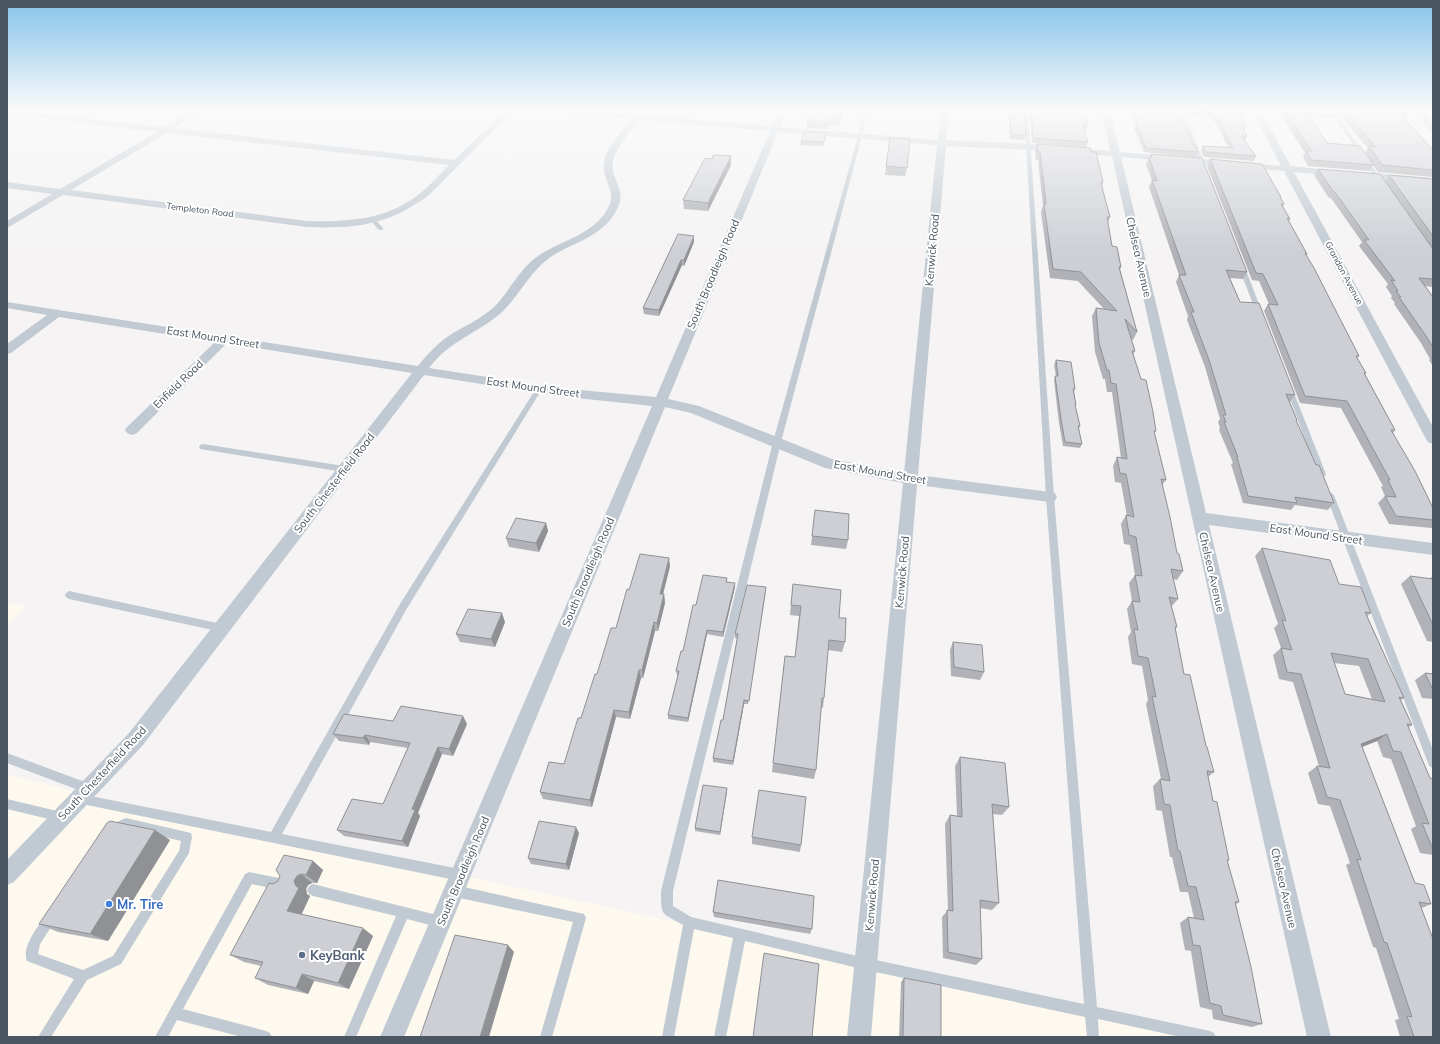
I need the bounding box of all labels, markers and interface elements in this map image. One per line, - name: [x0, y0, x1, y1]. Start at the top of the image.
- street label: Templeton Road: [166, 200, 234, 219]
- street label: Kenwick Road: [922, 213, 942, 287]
- street label: Chelsea Avenue: [1123, 216, 1155, 298]
- street label: South Broadleigh Road: [684, 217, 742, 331]
- street label: Grandon Avenue: [1323, 239, 1366, 306]
- street label: East Mound Street: [166, 323, 260, 351]
- street label: Enfield Road: [150, 357, 206, 411]
- street label: East Mound Street: [486, 374, 580, 400]
- street label: South Chesterfield Road: [290, 430, 378, 536]
- street label: East Mound Street: [833, 457, 927, 487]
- street label: South Broadleigh Road: [559, 515, 617, 629]
- street label: East Mound Street: [1269, 521, 1363, 547]
- street label: Chelsea Avenue: [1196, 531, 1228, 613]
- street label: Kenwick Road: [892, 535, 912, 609]
- street label: South Chesterfield Road: [55, 723, 149, 823]
- street label: South Broadleigh Road: [434, 814, 492, 928]
- street label: Chelsea Avenue: [1268, 847, 1300, 929]
- street label: Kenwick Road: [862, 858, 882, 932]
- place label: Mr. Tire: [117, 896, 163, 912]
- marker: Mr. Tire: [104, 899, 114, 909]
- place label: KeyBank: [310, 947, 365, 964]
- marker: KeyBank: [297, 950, 307, 960]

